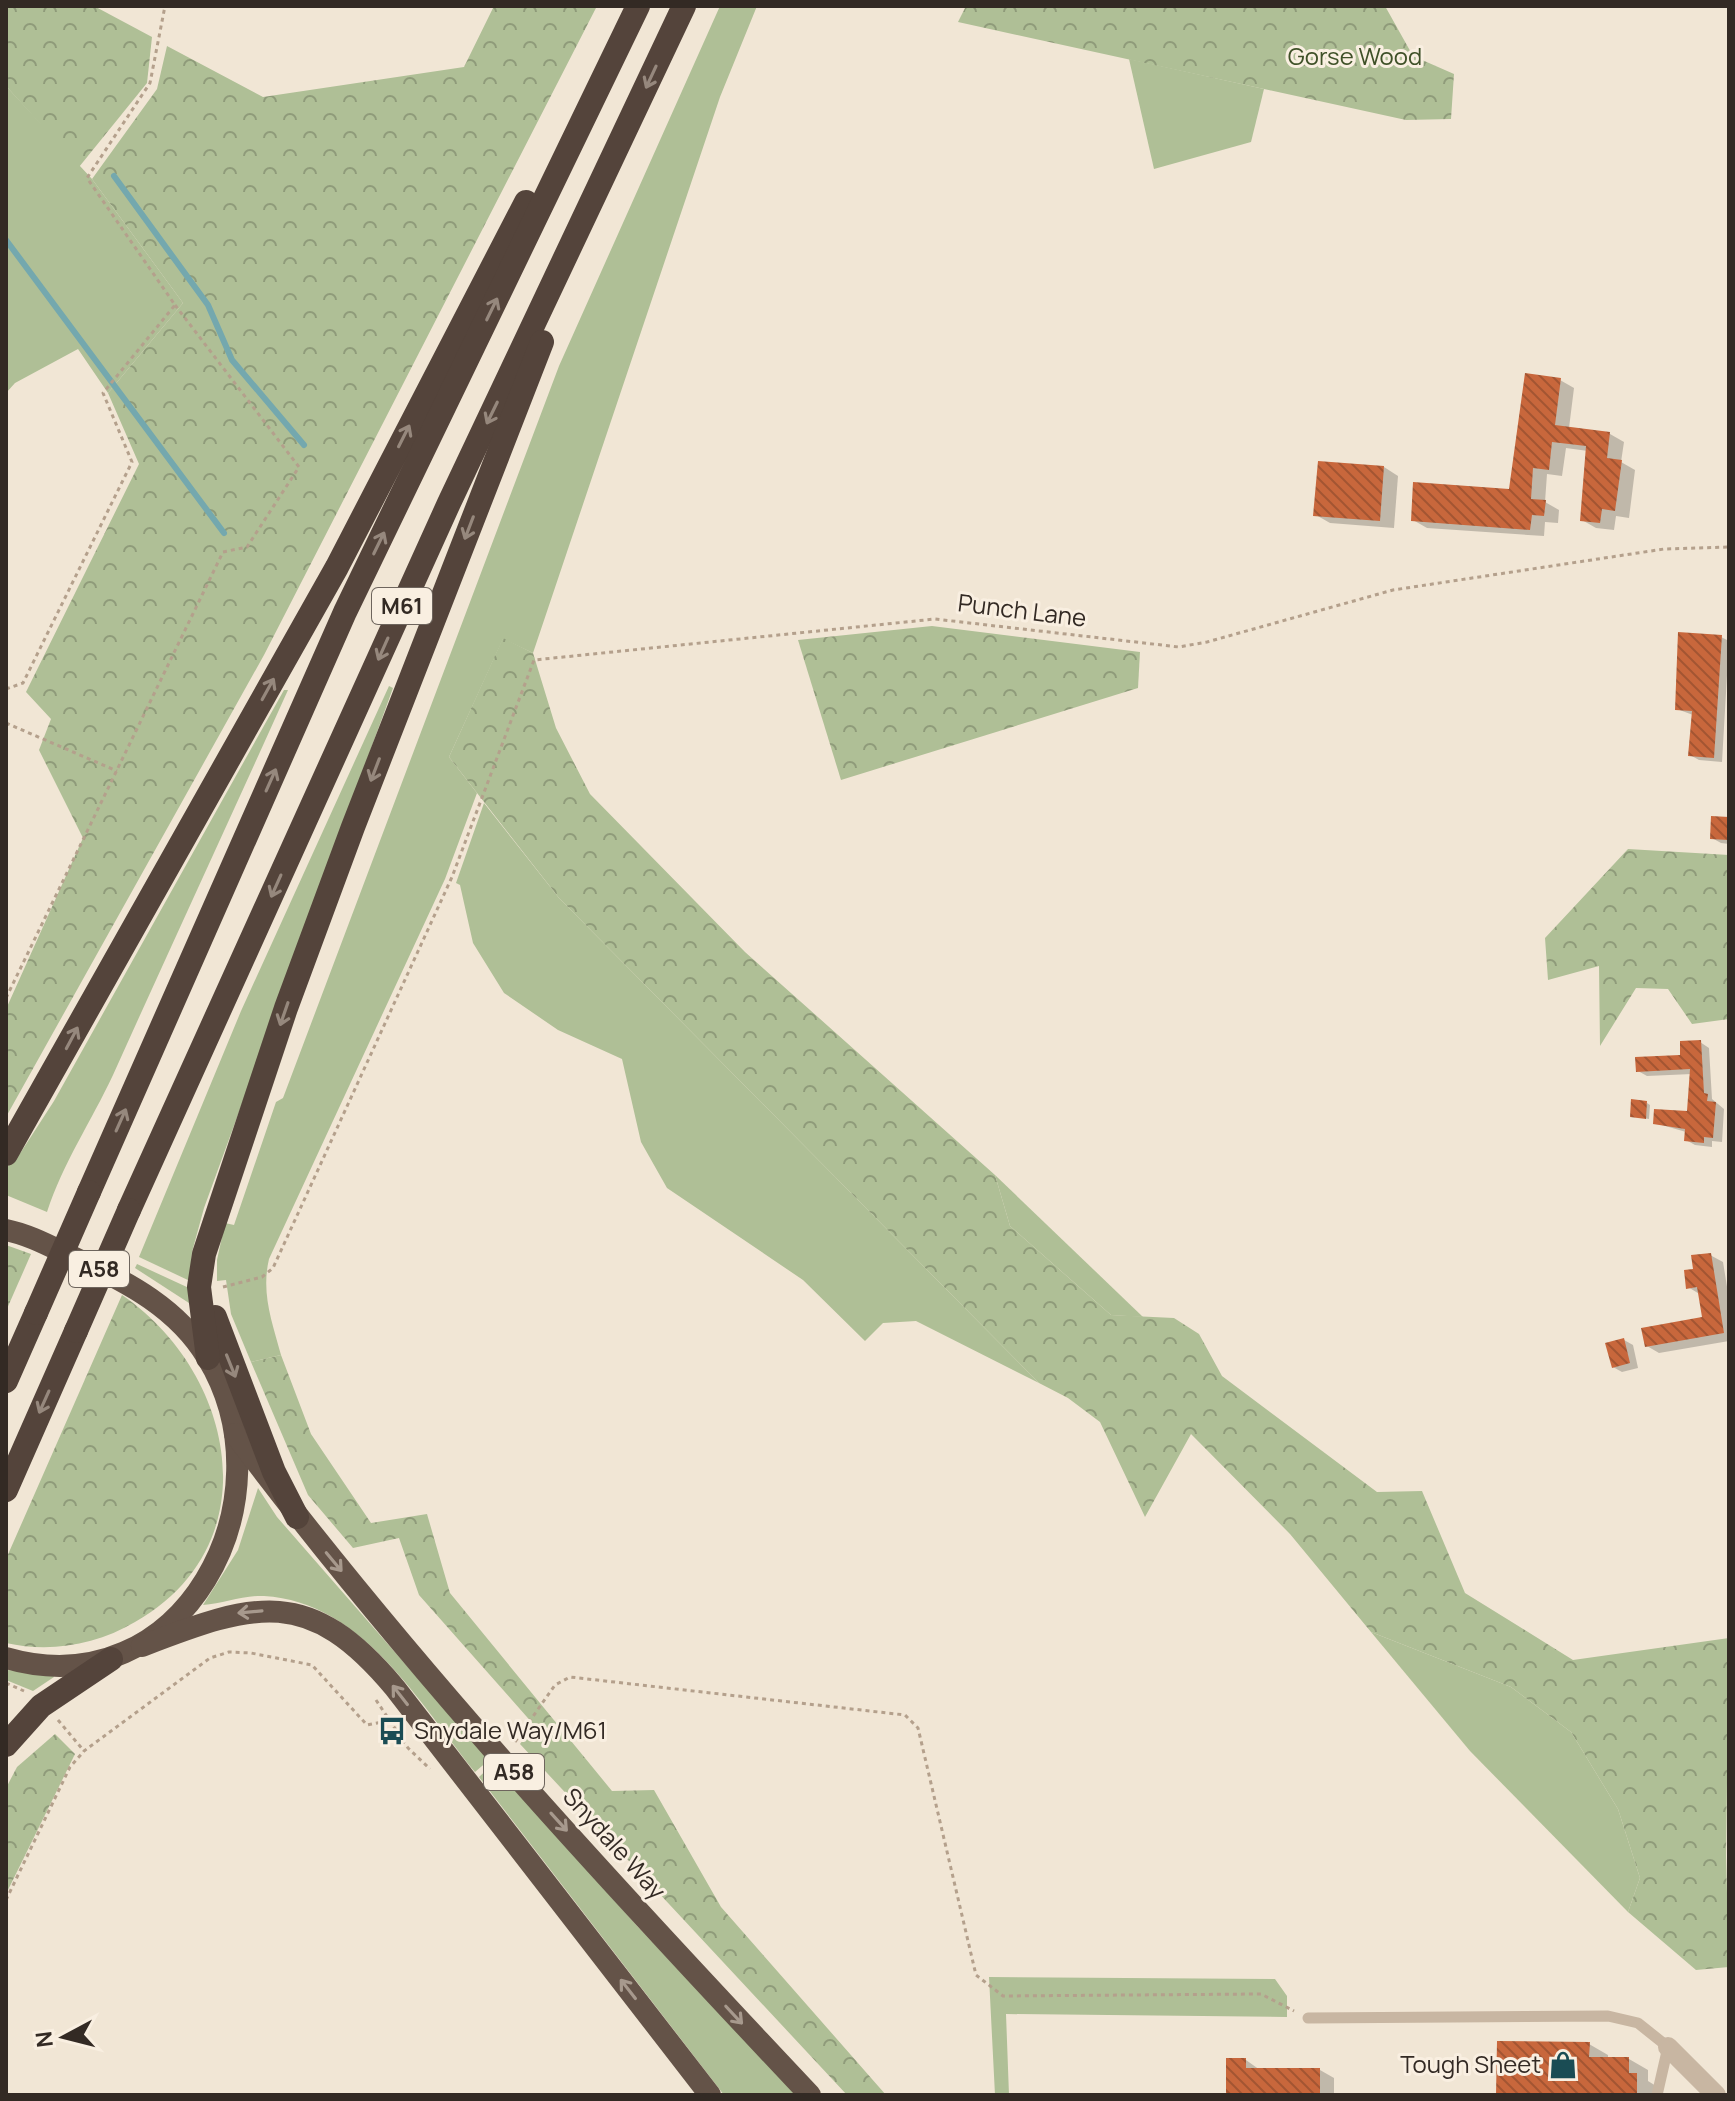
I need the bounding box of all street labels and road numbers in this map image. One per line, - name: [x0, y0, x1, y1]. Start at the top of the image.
- street label: Punch Lane: [956, 585, 1088, 634]
- road number: M61: [372, 588, 432, 624]
- road number: A58: [69, 1251, 129, 1287]
- road number: A58: [484, 1754, 544, 1790]
- street label: Snydale Way: [556, 1780, 674, 1906]

